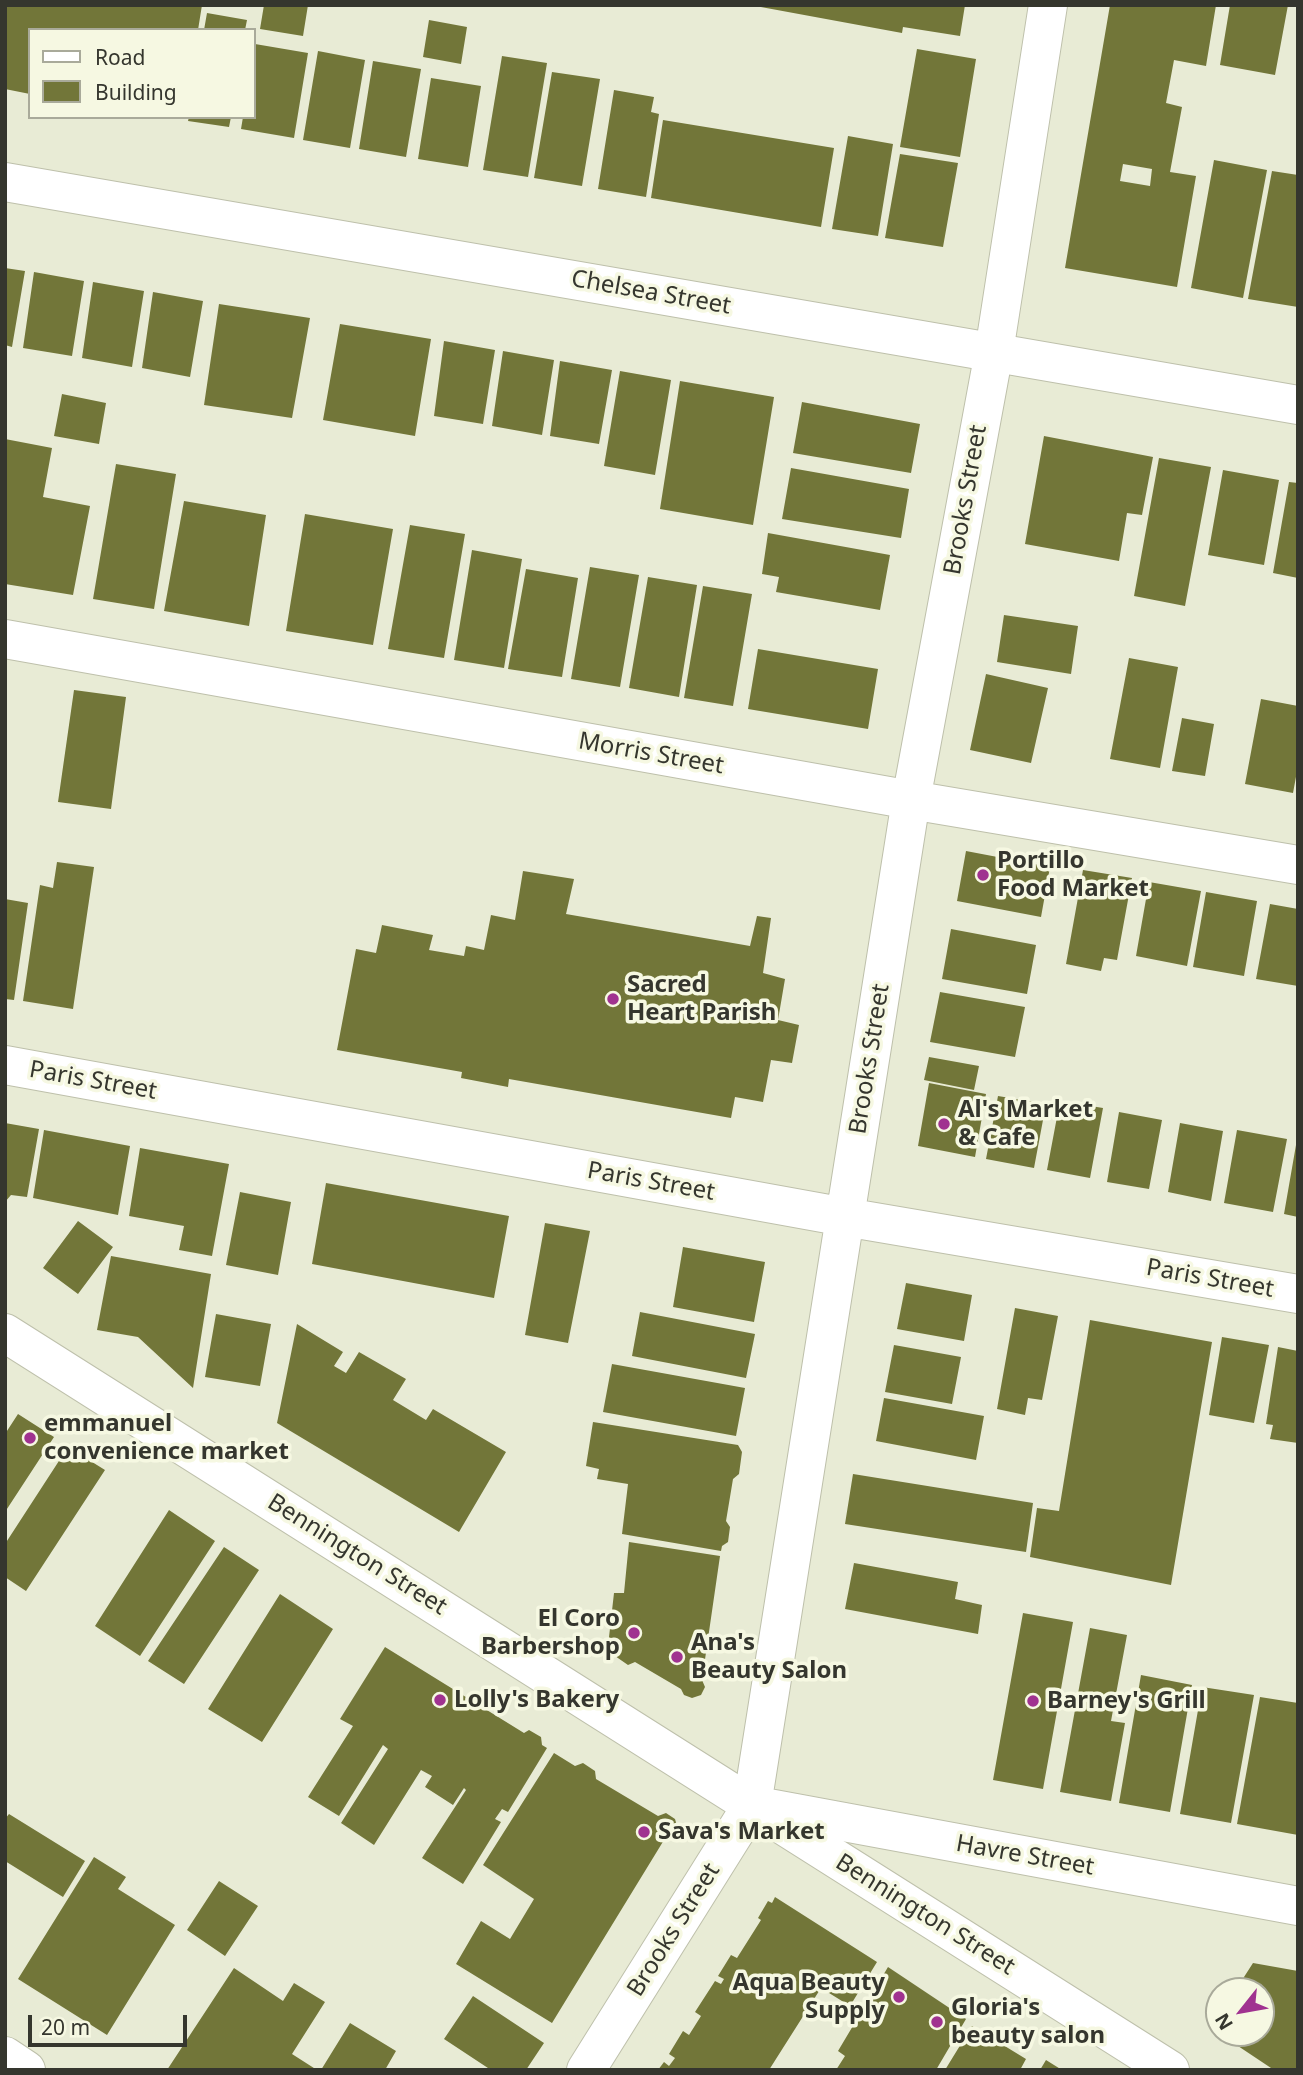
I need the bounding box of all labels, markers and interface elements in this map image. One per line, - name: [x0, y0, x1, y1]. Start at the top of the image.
- legend: [28, 28, 256, 119]
- text: Road: [95, 43, 145, 71]
- text: Building: [95, 78, 177, 106]
- street label: Chelsea Street: [569, 265, 733, 321]
- street label: Brooks Street: [939, 423, 993, 577]
- street label: Morris Street: [576, 727, 726, 781]
- place label: Portillo Food Market: [997, 847, 1149, 903]
- marker: Portillo Food Market: [975, 867, 991, 883]
- place label: Sacred Heart Parish: [627, 971, 776, 1027]
- street label: Brooks Street: [844, 982, 896, 1136]
- marker: Sacred Heart Parish: [605, 991, 621, 1007]
- street label: Paris Street: [27, 1056, 159, 1106]
- place label: Al's Market & Cafe: [958, 1096, 1093, 1152]
- marker: Al's Market & Cafe: [936, 1116, 952, 1132]
- street label: Paris Street: [585, 1157, 717, 1207]
- street label: Paris Street: [1144, 1254, 1276, 1304]
- place label: emmanuel convenience market: [44, 1410, 289, 1466]
- marker: emmanuel convenience market: [22, 1430, 38, 1446]
- street label: Bennington Street: [262, 1488, 452, 1622]
- place label: El Coro Barbershop: [481, 1605, 620, 1661]
- marker: El Coro Barbershop: [626, 1625, 642, 1641]
- place label: Ana's Beauty Salon: [691, 1629, 847, 1685]
- marker: Ana's Beauty Salon: [669, 1649, 685, 1665]
- place label: Lolly's Bakery: [454, 1686, 619, 1714]
- place label: Barney's Grill: [1047, 1687, 1206, 1715]
- marker: Lolly's Bakery: [432, 1692, 448, 1708]
- marker: Barney's Grill: [1025, 1693, 1041, 1709]
- place label: Sava's Market: [658, 1818, 825, 1846]
- marker: Sava's Market: [636, 1824, 652, 1840]
- street label: Havre Street: [954, 1830, 1096, 1882]
- street label: Bennington Street: [830, 1848, 1020, 1982]
- street label: Brooks Street: [622, 1858, 726, 2002]
- place label: Aqua Beauty Supply: [733, 1969, 885, 2025]
- north arrow: [1205, 1977, 1275, 2047]
- marker: Aqua Beauty Supply: [891, 1989, 907, 2005]
- place label: Gloria's beauty salon: [951, 1994, 1105, 2050]
- scale bar: [32, 2002, 191, 2046]
- text: N: [1209, 2008, 1239, 2035]
- text: 20 m: [41, 2013, 90, 2041]
- marker: Gloria's beauty salon: [929, 2014, 945, 2030]

